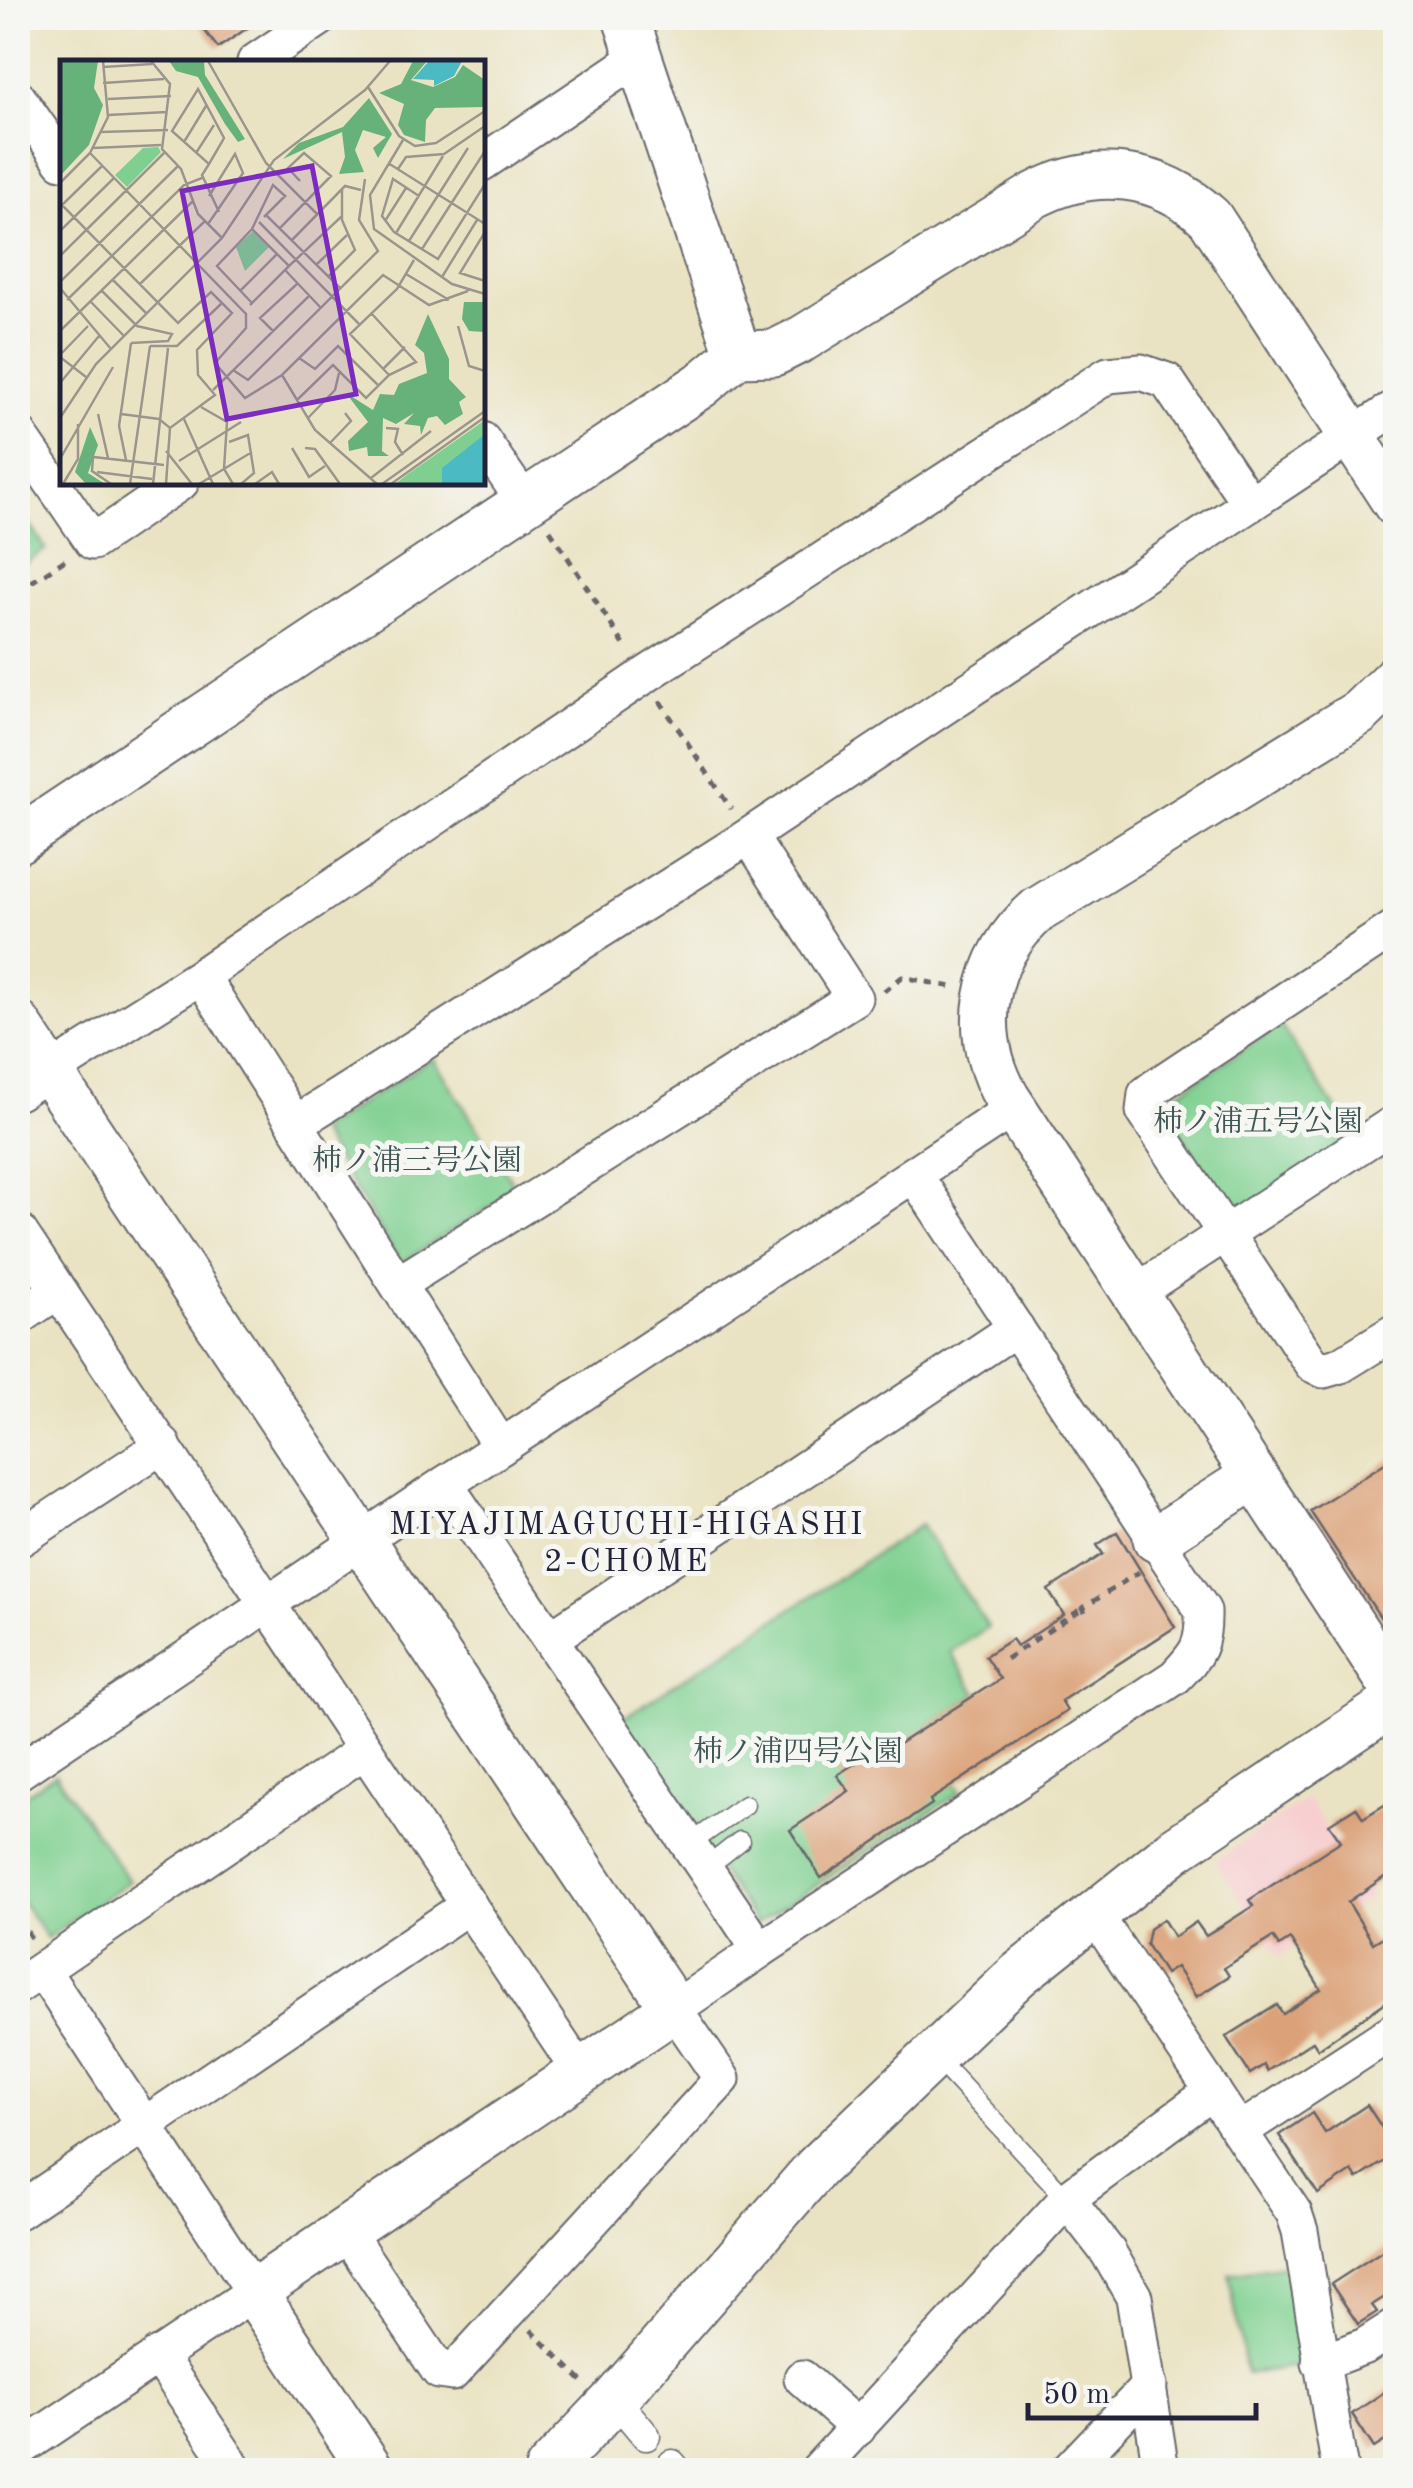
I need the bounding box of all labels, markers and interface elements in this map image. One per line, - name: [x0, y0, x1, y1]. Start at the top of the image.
- inset map: [60, 60, 485, 485]
- park label: 柿ノ浦五号公園: [1153, 1105, 1363, 1138]
- park label: 柿ノ浦三号公園: [312, 1144, 522, 1177]
- district label: MIYAJIMAGUCHI-HIGASHI 2-CHOME: [389, 1510, 865, 1579]
- park label: 柿ノ浦四号公園: [693, 1735, 903, 1768]
- scale bar: [1028, 2358, 1256, 2420]
- text: 50 m: [1043, 2380, 1110, 2410]

